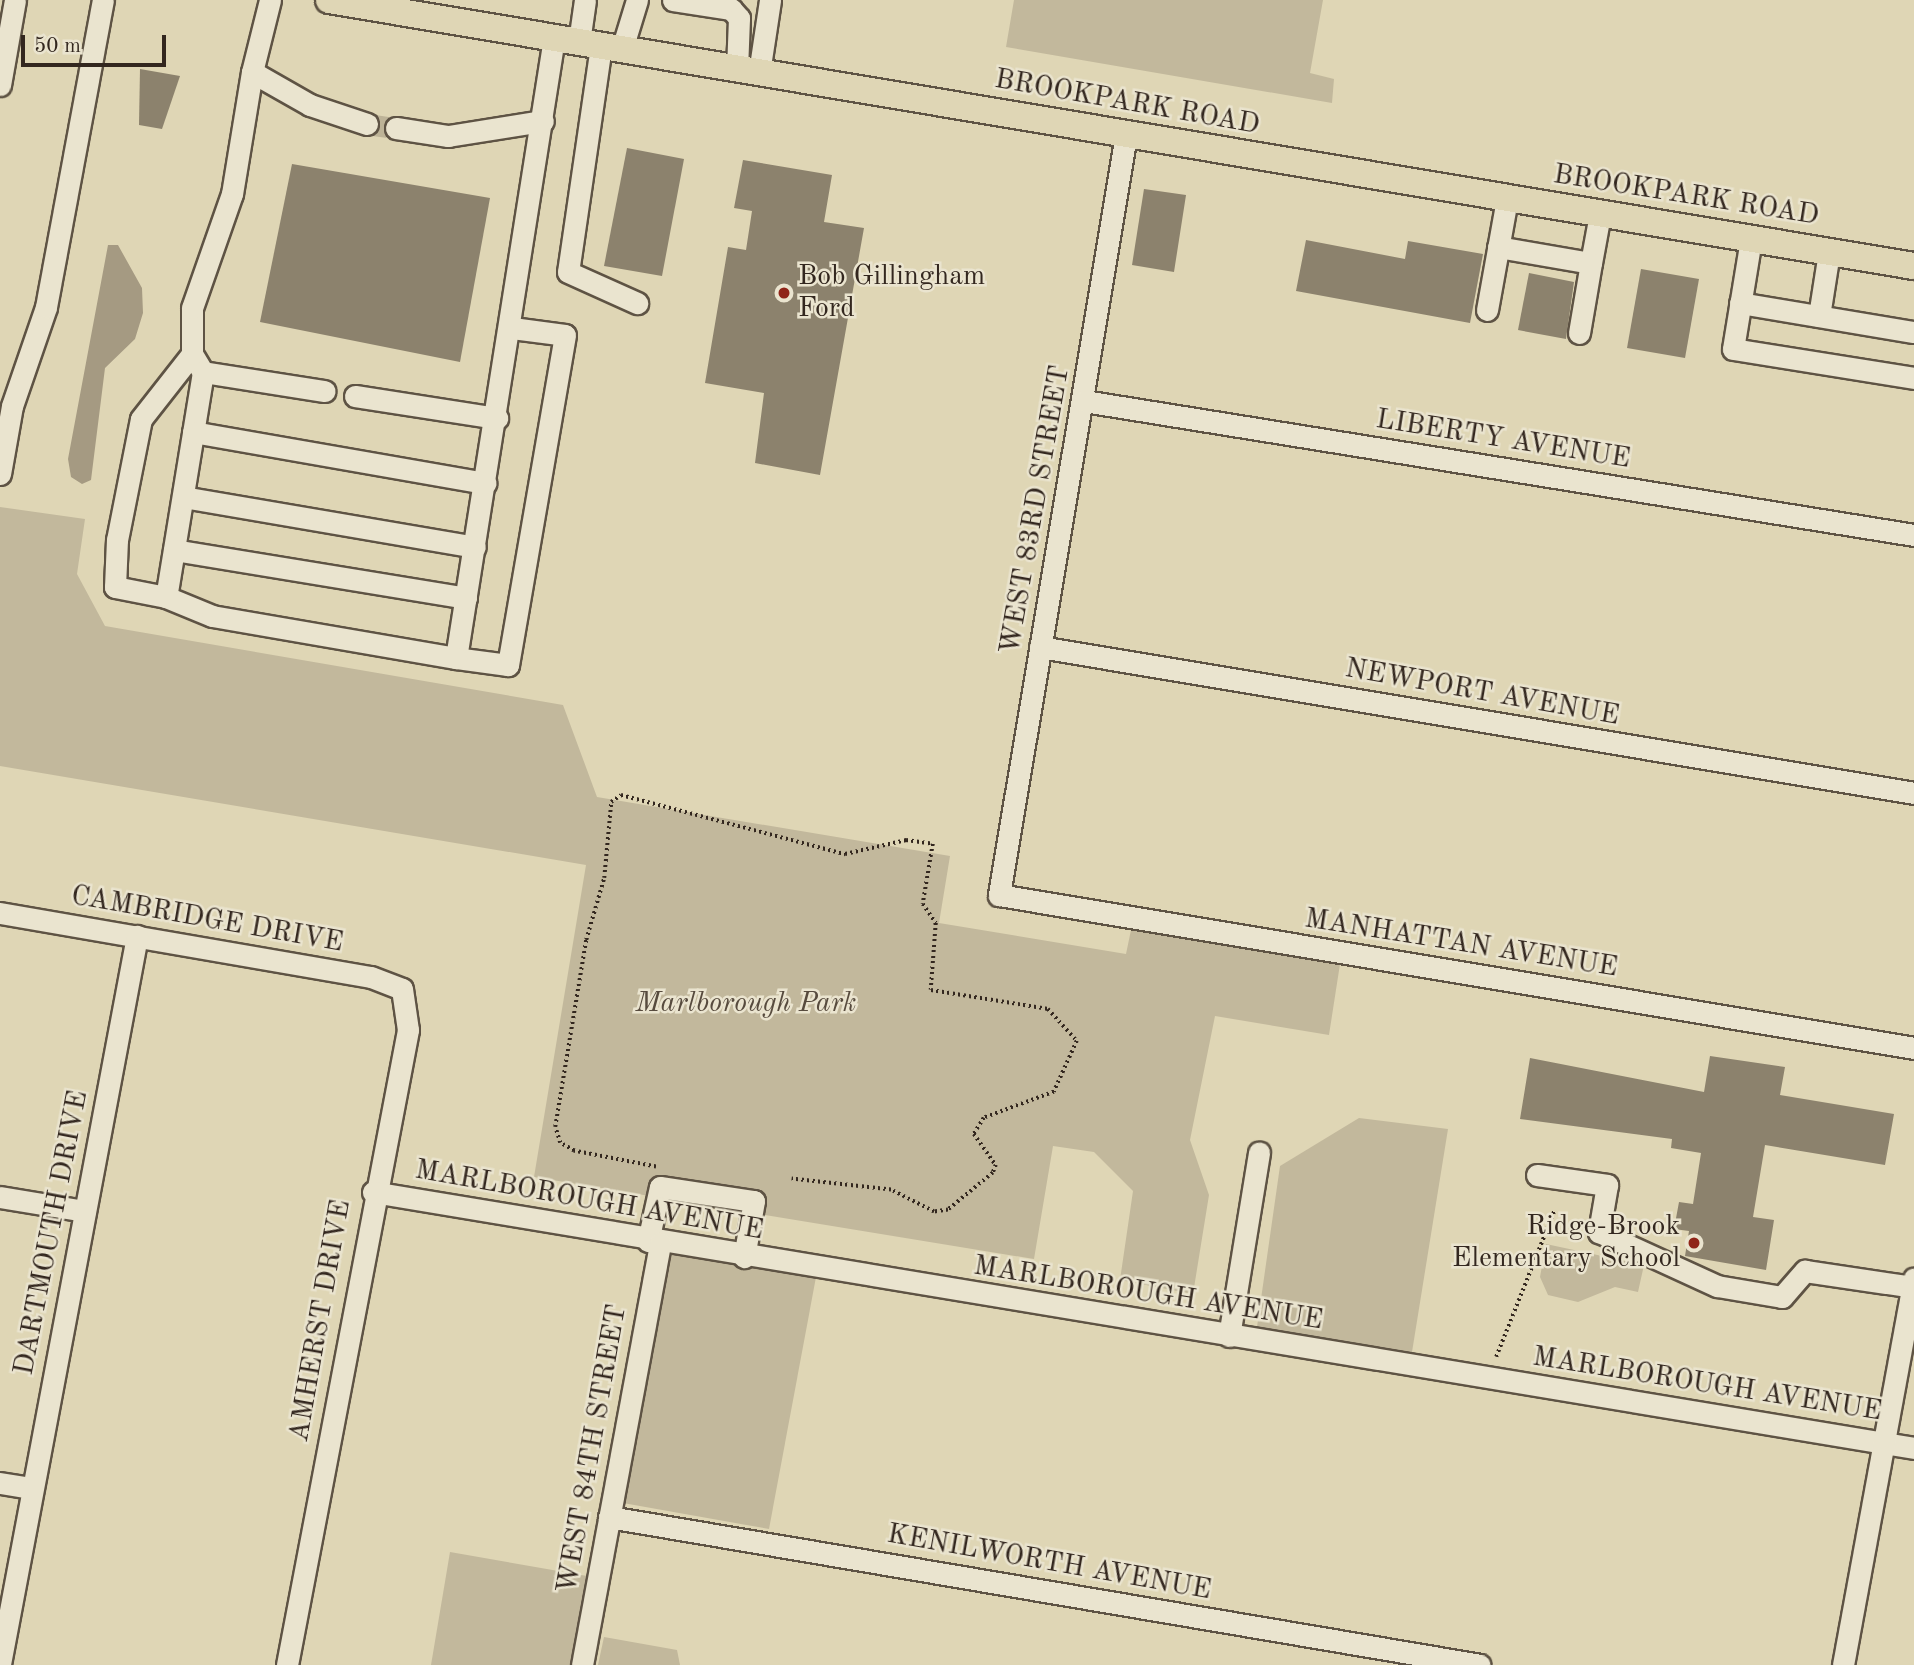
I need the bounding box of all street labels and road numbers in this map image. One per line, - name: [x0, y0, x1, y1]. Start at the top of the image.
- street label: BROOKPARK ROAD: [992, 63, 1262, 143]
- street label: BROOKPARK ROAD: [1551, 158, 1821, 234]
- street label: WEST 83RD STREET: [994, 363, 1078, 657]
- street label: LIBERTY AVENUE: [1373, 403, 1633, 477]
- street label: NEWPORT AVENUE: [1342, 652, 1622, 734]
- street label: CAMBRIDGE DRIVE: [68, 880, 346, 960]
- street label: MANHATTAN AVENUE: [1302, 903, 1620, 985]
- street label: DARTMOUTH DRIVE: [8, 1088, 96, 1378]
- street label: MARLBOROUGH AVENUE: [412, 1154, 766, 1248]
- street label: AMHERST DRIVE: [283, 1197, 359, 1445]
- street label: MARLBOROUGH AVENUE: [971, 1250, 1325, 1338]
- street label: WEST 84TH STREET: [551, 1302, 635, 1596]
- street label: MARLBOROUGH AVENUE: [1530, 1341, 1884, 1429]
- street label: KENILWORTH AVENUE: [884, 1518, 1214, 1608]

